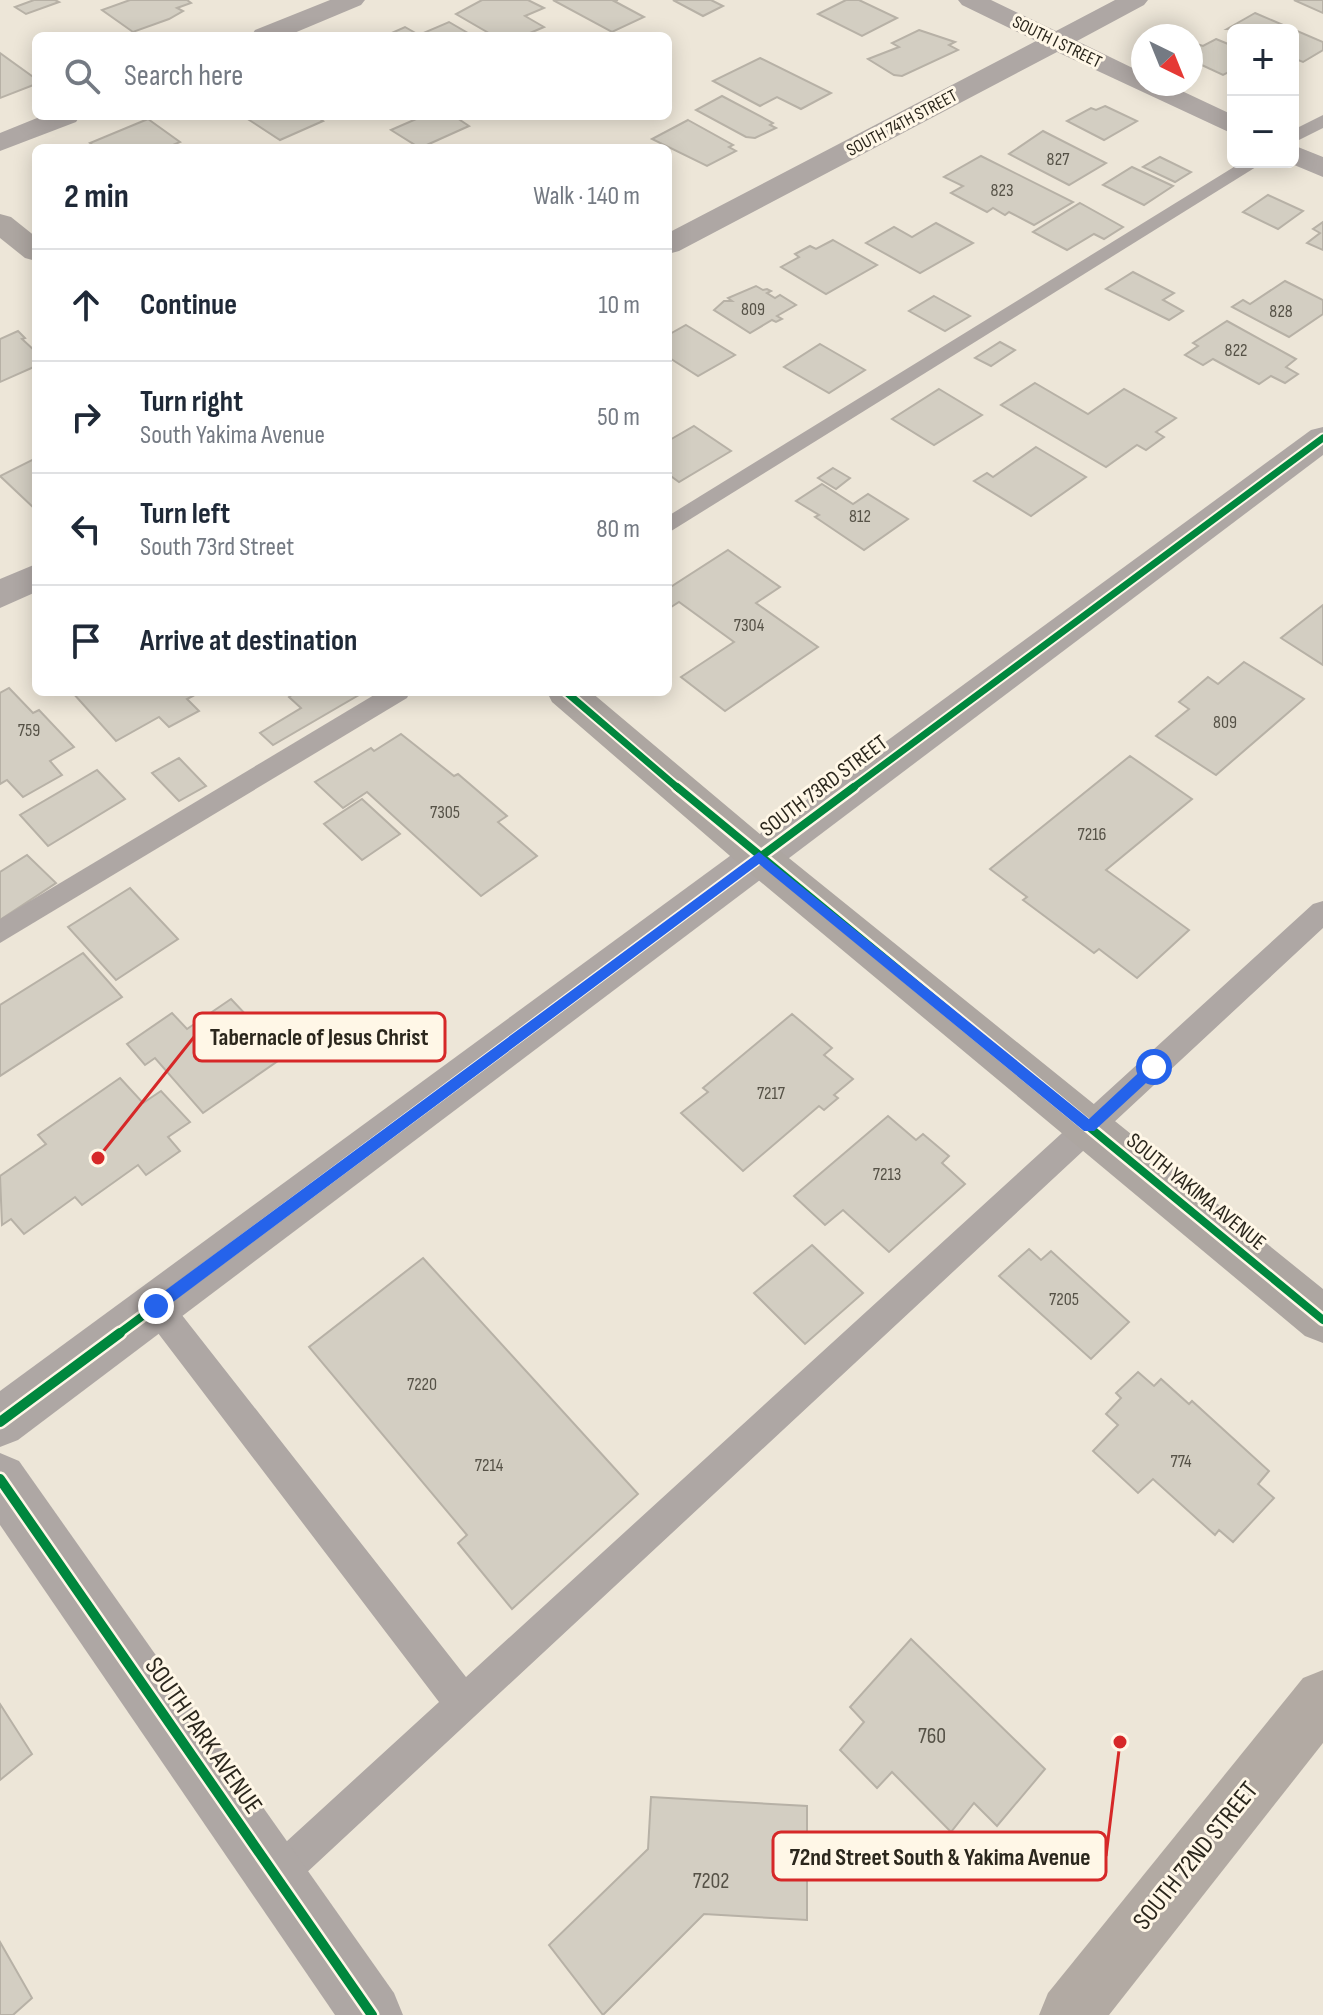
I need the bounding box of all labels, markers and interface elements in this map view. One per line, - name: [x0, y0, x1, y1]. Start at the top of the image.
- street label: SOUTH I STREET: [1009, 11, 1105, 73]
- north arrow: [1131, 24, 1203, 96]
- map controls: [1227, 24, 1299, 168]
- button: +: [1227, 24, 1299, 96]
- search box: [32, 32, 672, 120]
- icon: search: [60, 54, 104, 98]
- text: Search here: [124, 58, 243, 94]
- street label: SOUTH 74TH STREET: [843, 85, 961, 161]
- button: −: [1227, 96, 1299, 168]
- house number: 827: [1047, 149, 1070, 170]
- text: 2 min: [64, 176, 129, 217]
- house number: 823: [990, 180, 1014, 201]
- text: Walk · 140 m: [533, 181, 640, 212]
- icon: ahead: [64, 283, 108, 327]
- text: Continue: [140, 287, 237, 323]
- text: 10 m: [598, 290, 640, 321]
- house number: 809: [741, 299, 765, 320]
- house number: 828: [1269, 301, 1293, 322]
- house number: 822: [1225, 340, 1248, 361]
- text: Turn right: [140, 384, 243, 420]
- icon: right: [64, 395, 108, 439]
- text: 50 m: [597, 402, 640, 433]
- text: South Yakima Avenue: [140, 420, 325, 451]
- text: Turn left: [140, 496, 230, 532]
- house number: 812: [849, 506, 871, 527]
- icon: left: [64, 507, 108, 551]
- text: 80 m: [596, 514, 640, 545]
- text: South 73rd Street: [140, 532, 294, 563]
- house number: 7304: [734, 615, 765, 636]
- icon: arrive: [64, 619, 108, 663]
- text: Arrive at destination: [140, 623, 357, 659]
- house number: 809: [1213, 712, 1237, 733]
- house number: 759: [18, 720, 40, 741]
- street label: SOUTH 73RD STREET: [755, 729, 893, 843]
- house number: 7305: [430, 802, 460, 823]
- house number: 7216: [1078, 824, 1107, 845]
- callout: Tabernacle of Jesus Christ: [194, 1013, 445, 1061]
- text: Tabernacle of Jesus Christ: [210, 1023, 428, 1052]
- route start: [1136, 1049, 1172, 1085]
- house number: 7217: [757, 1083, 786, 1104]
- street label: SOUTH YAKIMA AVENUE: [1121, 1128, 1271, 1256]
- house number: 7213: [873, 1164, 901, 1185]
- route end: [138, 1288, 174, 1324]
- house number: 7205: [1049, 1289, 1079, 1310]
- house number: 7220: [407, 1374, 437, 1395]
- house number: 774: [1170, 1451, 1192, 1472]
- house number: 7214: [475, 1455, 504, 1476]
- street label: SOUTH PARK AVENUE: [138, 1652, 268, 1820]
- house number: 760: [918, 1723, 946, 1750]
- street label: SOUTH 72ND STREET: [1127, 1776, 1265, 1936]
- callout: 72nd Street South & Yakima Avenue: [773, 1832, 1106, 1880]
- text: 72nd Street South & Yakima Avenue: [789, 1843, 1091, 1872]
- house number: 7202: [693, 1868, 729, 1895]

